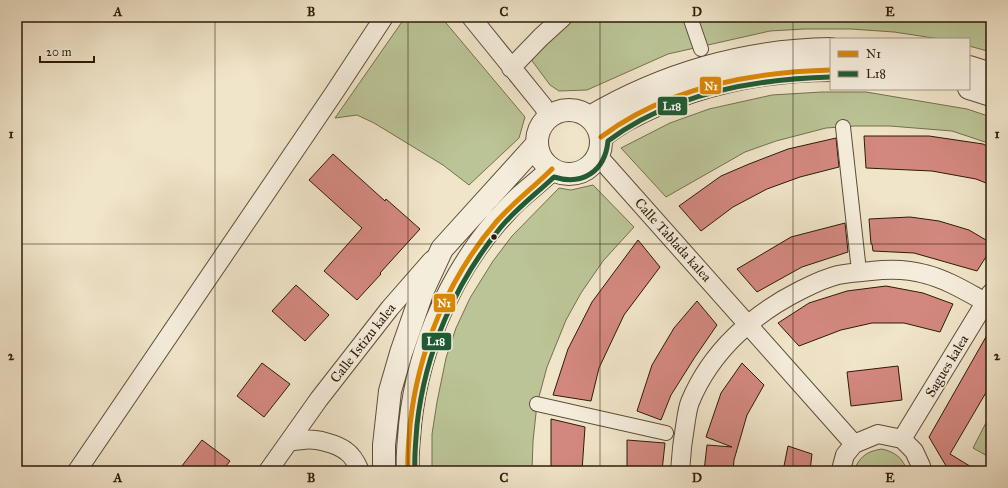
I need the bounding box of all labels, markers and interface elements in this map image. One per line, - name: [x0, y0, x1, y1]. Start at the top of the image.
- text: A: [113, 4, 123, 20]
- text: B: [307, 4, 316, 20]
- text: C: [500, 4, 509, 20]
- text: D: [692, 4, 702, 20]
- text: E: [885, 4, 895, 20]
- scale bar: [40, 38, 94, 64]
- legend: [830, 38, 970, 90]
- text: 20 m: [46, 45, 72, 59]
- text: N1: [866, 47, 881, 61]
- text: L18: [866, 67, 886, 81]
- line badge: N1: [699, 76, 722, 95]
- text: N1: [704, 80, 718, 93]
- line badge: L18: [657, 96, 688, 116]
- text: L18: [663, 100, 681, 113]
- text: 1: [8, 126, 14, 142]
- text: 1: [994, 126, 1000, 142]
- street label: Calle Tablada kalea: [631, 195, 715, 285]
- unlabelled marker: [489, 232, 499, 242]
- line badge: N1: [433, 293, 456, 313]
- text: N1: [437, 297, 451, 310]
- street label: Calle Istizu kalea: [327, 300, 399, 386]
- line badge: L18: [421, 332, 452, 351]
- street label: Sagues kalea: [922, 332, 972, 400]
- text: L18: [427, 335, 445, 348]
- text: 2: [8, 348, 15, 364]
- text: 2: [994, 348, 1001, 364]
- text: A: [113, 470, 123, 486]
- text: B: [307, 470, 316, 486]
- text: C: [500, 470, 509, 486]
- text: D: [692, 470, 702, 486]
- text: E: [885, 470, 895, 486]

